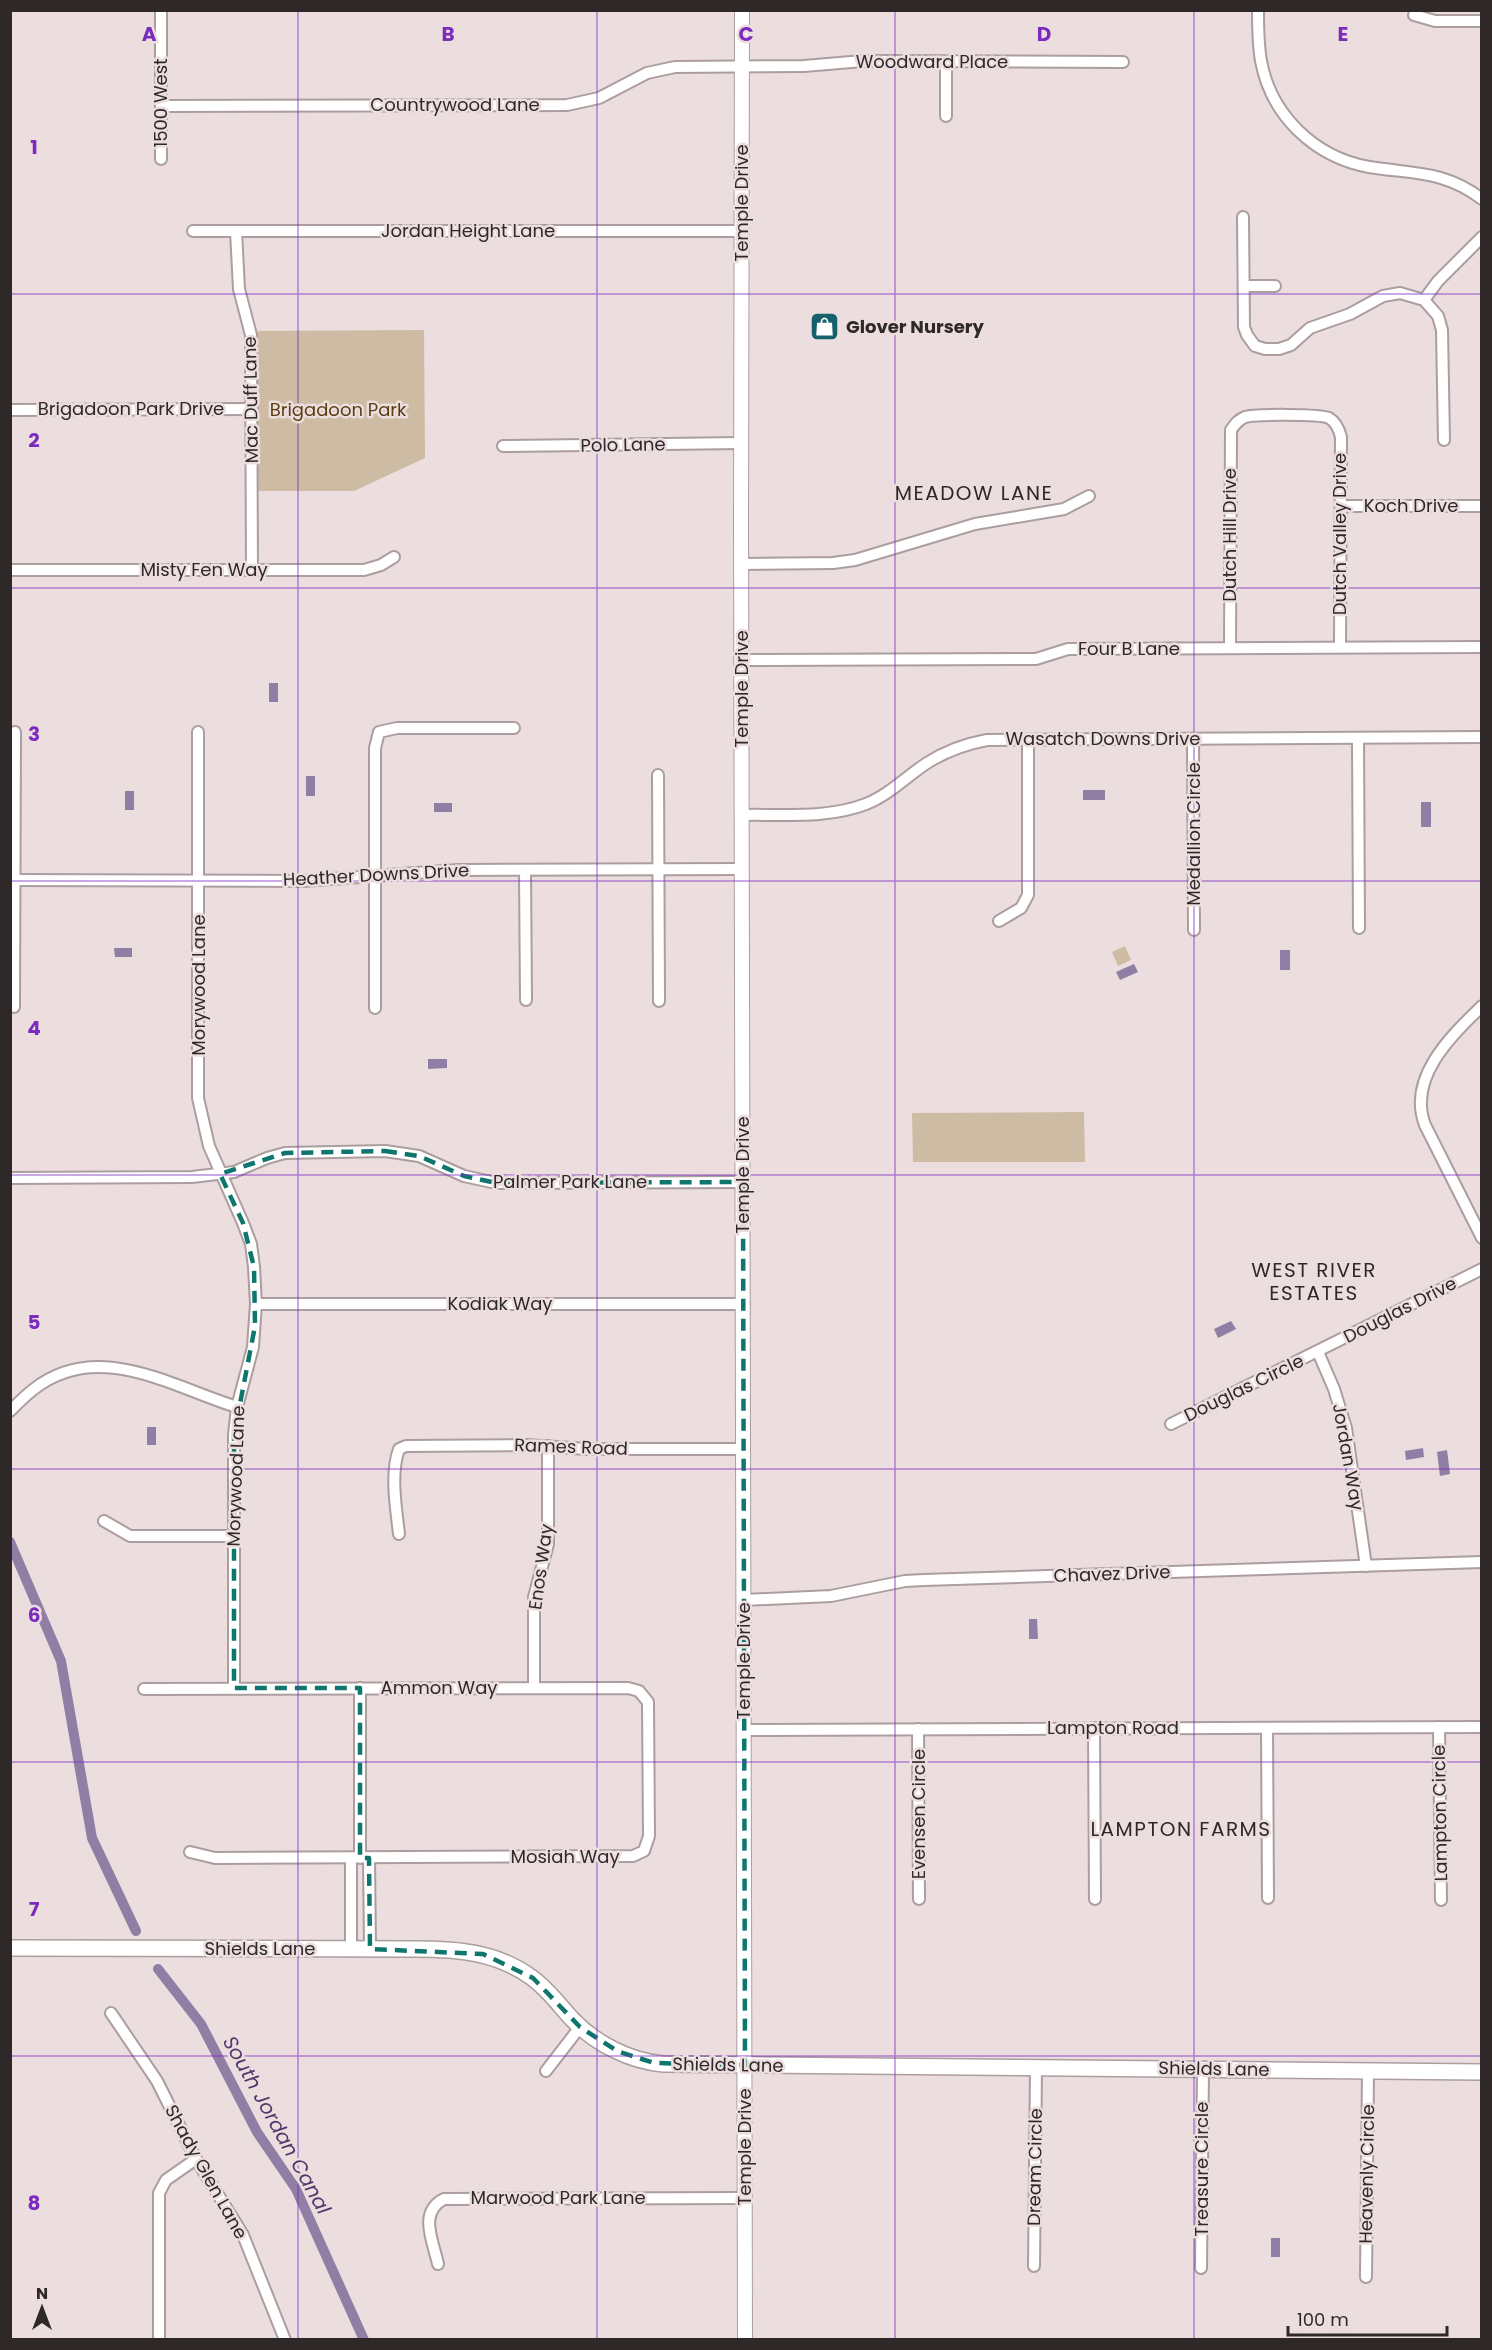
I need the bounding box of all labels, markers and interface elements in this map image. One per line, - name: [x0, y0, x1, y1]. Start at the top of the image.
- text: A: [142, 20, 157, 48]
- text: B: [441, 20, 455, 48]
- text: C: [738, 20, 754, 48]
- text: D: [1037, 20, 1051, 48]
- text: E: [1338, 20, 1348, 48]
- street label: Woodward Place: [856, 49, 1008, 74]
- street label: 1500 West: [148, 58, 173, 148]
- street label: Countrywood Lane: [370, 92, 540, 117]
- text: 1: [30, 133, 38, 161]
- street label: Temple Drive: [729, 144, 754, 262]
- street label: Jordan Height Lane: [381, 218, 555, 243]
- shop icon: Glover Nursery: [809, 311, 841, 343]
- place label: Glover Nursery: [846, 314, 985, 339]
- street label: Mac Duff Lane: [237, 336, 264, 464]
- street label: Brigadoon Park Drive: [38, 396, 224, 421]
- park label: Brigadoon Park: [270, 397, 407, 422]
- text: 2: [28, 426, 40, 454]
- street label: Polo Lane: [580, 431, 666, 458]
- street label: Dutch Valley Drive: [1327, 453, 1352, 615]
- street label: Dutch Hill Drive: [1217, 468, 1242, 602]
- district label: MEADOW LANE: [895, 479, 1053, 507]
- street label: Koch Drive: [1364, 493, 1458, 518]
- street label: Misty Fen Way: [140, 557, 268, 582]
- street label: Temple Drive: [729, 630, 754, 748]
- street label: Four B Lane: [1078, 636, 1180, 661]
- text: 3: [28, 720, 40, 748]
- street label: Wasatch Downs Drive: [1006, 726, 1200, 751]
- street label: Medallion Circle: [1181, 762, 1206, 906]
- street label: Heather Downs Drive: [282, 857, 470, 892]
- street label: Morywood Lane: [186, 914, 211, 1056]
- text: 4: [27, 1014, 41, 1042]
- street label: Temple Drive: [730, 1116, 755, 1234]
- street label: Palmer Park Lane: [493, 1169, 647, 1194]
- district label: WEST RIVER ESTATES: [1251, 1256, 1377, 1307]
- street label: Douglas Drive: [1339, 1270, 1461, 1349]
- street label: Kodiak Way: [447, 1291, 553, 1316]
- text: 5: [28, 1308, 41, 1336]
- street label: Douglas Circle: [1180, 1348, 1308, 1427]
- street label: Jordan Way: [1327, 1401, 1370, 1512]
- street label: Morywood Lane: [221, 1405, 250, 1547]
- street label: Rames Road: [514, 1432, 628, 1461]
- street label: Enos Way: [522, 1522, 559, 1611]
- street label: Chavez Drive: [1053, 1559, 1171, 1588]
- text: 6: [28, 1601, 40, 1629]
- street label: Temple Drive: [731, 1602, 756, 1720]
- street label: Ammon Way: [381, 1675, 497, 1700]
- street label: Lampton Road: [1047, 1715, 1179, 1740]
- street label: Lampton Circle: [1426, 1744, 1453, 1882]
- street label: Evensen Circle: [906, 1749, 931, 1879]
- district label: LAMPTON FARMS: [1090, 1815, 1272, 1843]
- street label: Mosiah Way: [510, 1844, 620, 1869]
- text: 7: [29, 1895, 40, 1923]
- street label: Shields Lane: [204, 1936, 316, 1961]
- water label: South Jordan Canal: [216, 2031, 338, 2219]
- street label: Shields Lane: [672, 2051, 784, 2078]
- street label: Shields Lane: [1158, 2055, 1270, 2082]
- street label: Temple Drive: [732, 2088, 757, 2206]
- street label: Shady Glen Lane: [159, 2100, 254, 2243]
- street label: Treasure Circle: [1189, 2102, 1214, 2236]
- street label: Heavenly Circle: [1353, 2104, 1380, 2244]
- street label: Dream Circle: [1021, 2108, 1048, 2226]
- street label: Marwood Park Lane: [470, 2185, 646, 2210]
- text: 8: [28, 2189, 40, 2217]
- north arrow: [12, 2278, 72, 2338]
- text: N: [36, 2282, 48, 2305]
- scale bar: [1288, 2299, 1447, 2337]
- text: 100 m: [1297, 2307, 1349, 2332]

